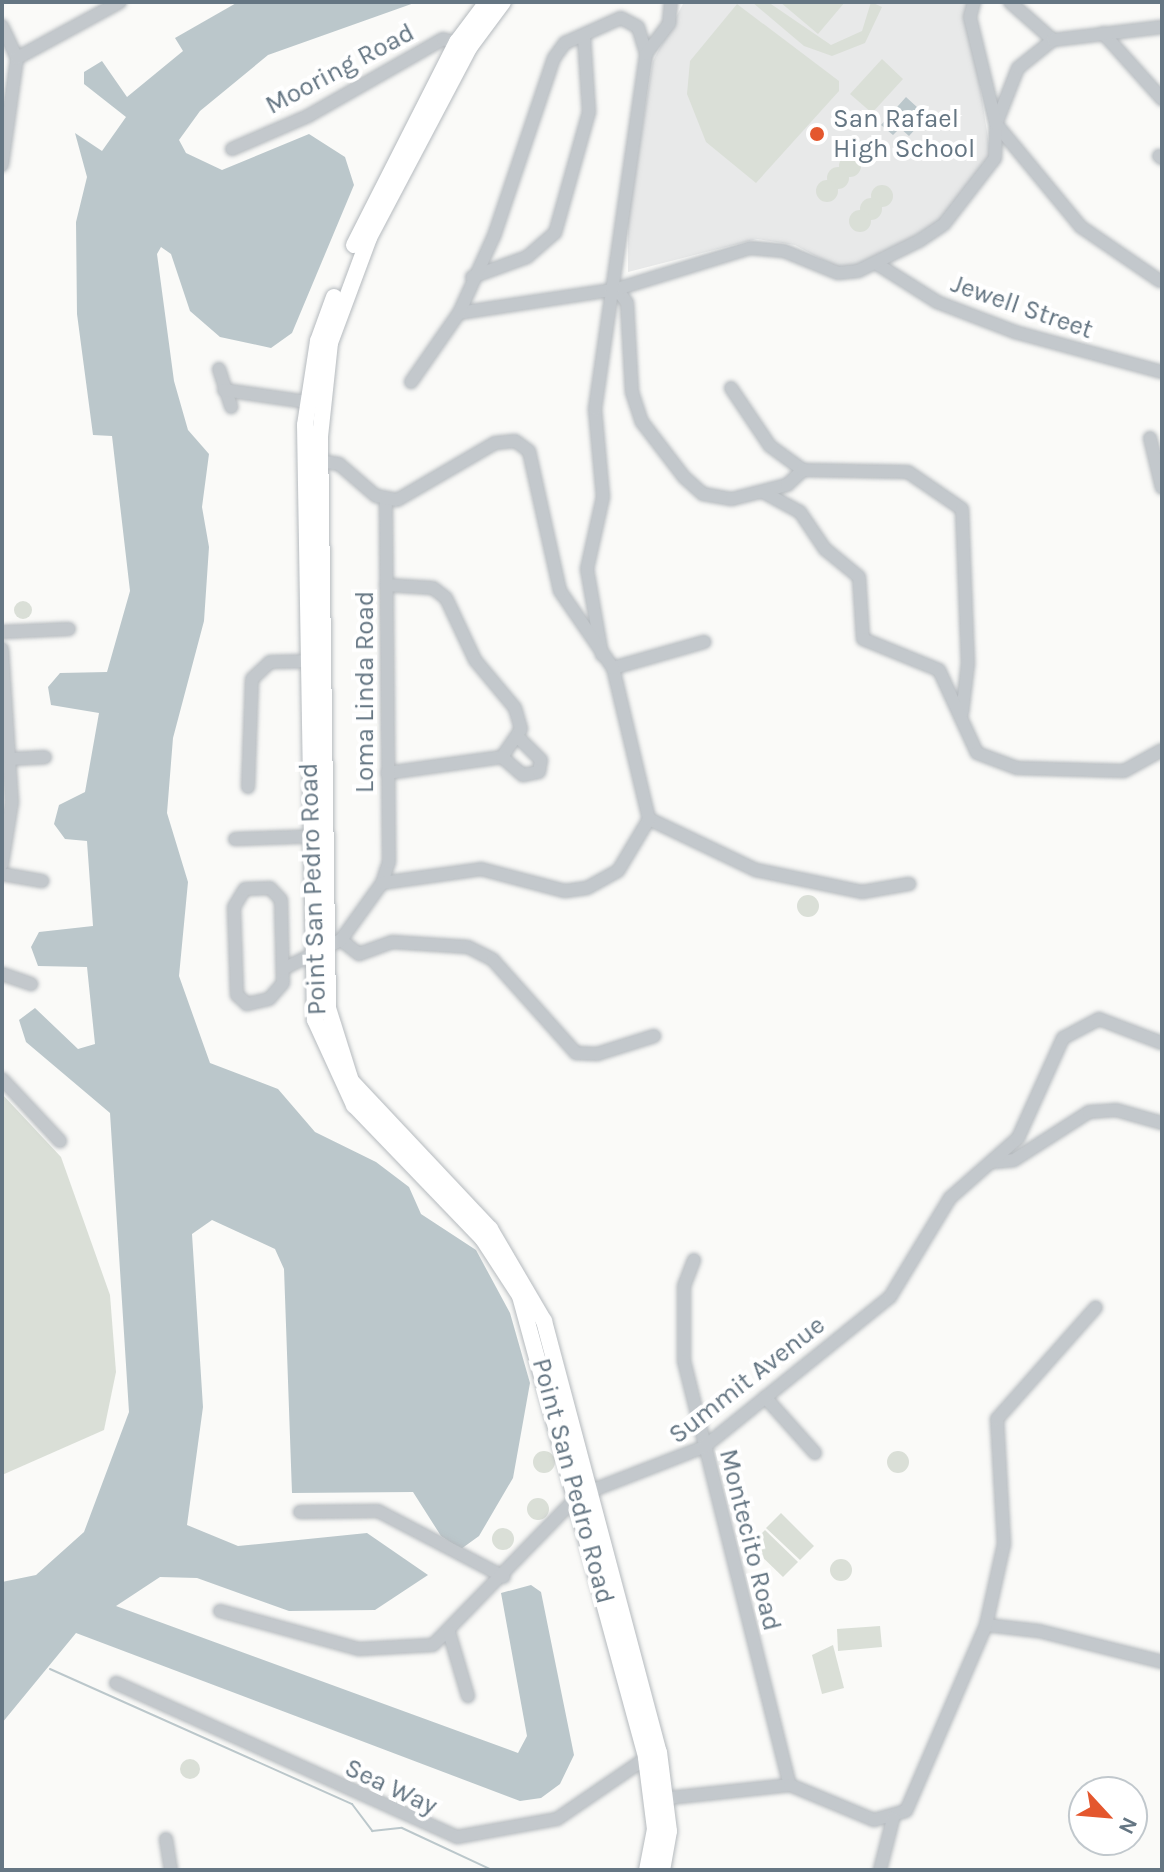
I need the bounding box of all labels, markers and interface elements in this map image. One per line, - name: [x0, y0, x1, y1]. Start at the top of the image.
- street label: Mooring Road: [260, 17, 420, 121]
- place label: San Rafael High School: [833, 103, 975, 164]
- marker: San Rafael High School: [808, 125, 826, 143]
- street label: Jewell Street: [947, 268, 1097, 346]
- street label: Loma Linda Road: [349, 591, 381, 793]
- street label: Point San Pedro Road: [293, 762, 333, 1016]
- street label: Summit Avenue: [663, 1309, 831, 1451]
- street label: Point San Pedro Road: [525, 1355, 621, 1607]
- street label: Montecito Road: [712, 1446, 788, 1634]
- street label: Sea Way: [340, 1752, 442, 1822]
- north arrow: [1068, 1776, 1148, 1856]
- text: N: [1113, 1813, 1143, 1838]

